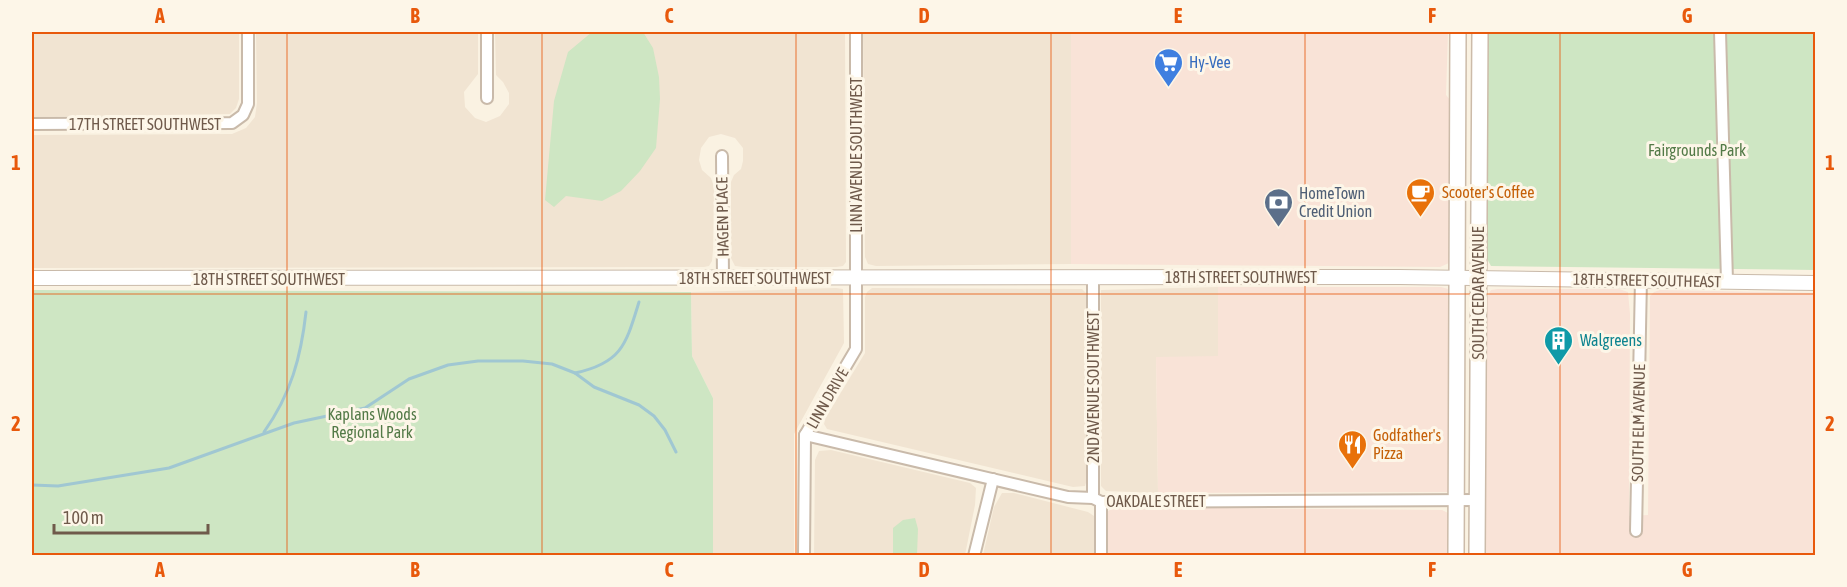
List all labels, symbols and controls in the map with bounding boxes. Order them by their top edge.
text: A [154,4,165,27]
text: B [410,4,420,27]
text: C [665,4,674,27]
text: D [918,4,930,27]
text: E [1174,4,1183,27]
text: F [1428,4,1436,27]
text: G [1682,4,1693,27]
supermarket icon: Hy-Vee [1152,46,1184,88]
place label: Hy-Vee [1189,53,1231,72]
street label: LINN AVENUE SOUTHWEST [847,77,865,233]
street label: 17TH STREET SOUTHWEST [69,115,221,133]
park label: Fairgrounds Park [1648,141,1746,160]
text: 1 [11,151,21,174]
text: 1 [1825,151,1835,174]
cafe icon: Scooter's Coffee [1405,176,1437,218]
street label: HAGEN PLACE [712,177,732,257]
place label: Scooter's Coffee [1442,183,1534,201]
place label: HomeTown Credit Union [1299,184,1372,220]
bank icon: HomeTown Credit Union [1262,186,1294,228]
street label: SOUTH CEDAR AVENUE [1469,226,1487,359]
street label: 18TH STREET SOUTHWEST [1165,268,1317,286]
street label: 18TH STREET SOUTHWEST [679,269,831,287]
street label: 18TH STREET SOUTHWEST [193,270,345,288]
street label: 18TH STREET SOUTHEAST [1573,270,1721,290]
street label: 2ND AVENUE SOUTHWEST [1084,311,1102,463]
building icon: Walgreens [1543,324,1575,366]
place label: Walgreens [1580,331,1642,350]
street label: LINN DRIVE [802,364,852,432]
street label: SOUTH ELM AVENUE [1628,364,1648,482]
park label: Kaplans Woods Regional Park [327,405,417,442]
text: 2 [11,412,21,435]
text: 2 [1825,412,1835,435]
place label: Godfather's Pizza [1373,426,1441,462]
restaurant icon: Godfather's Pizza [1336,428,1368,470]
street label: OAKDALE STREET [1106,492,1206,510]
scale bar [54,497,208,535]
text: 100 m [63,507,104,528]
text: A [154,558,165,581]
text: B [410,558,420,581]
text: C [665,558,674,581]
text: D [918,558,930,581]
text: E [1174,558,1183,581]
text: F [1428,558,1436,581]
text: G [1682,558,1693,581]

